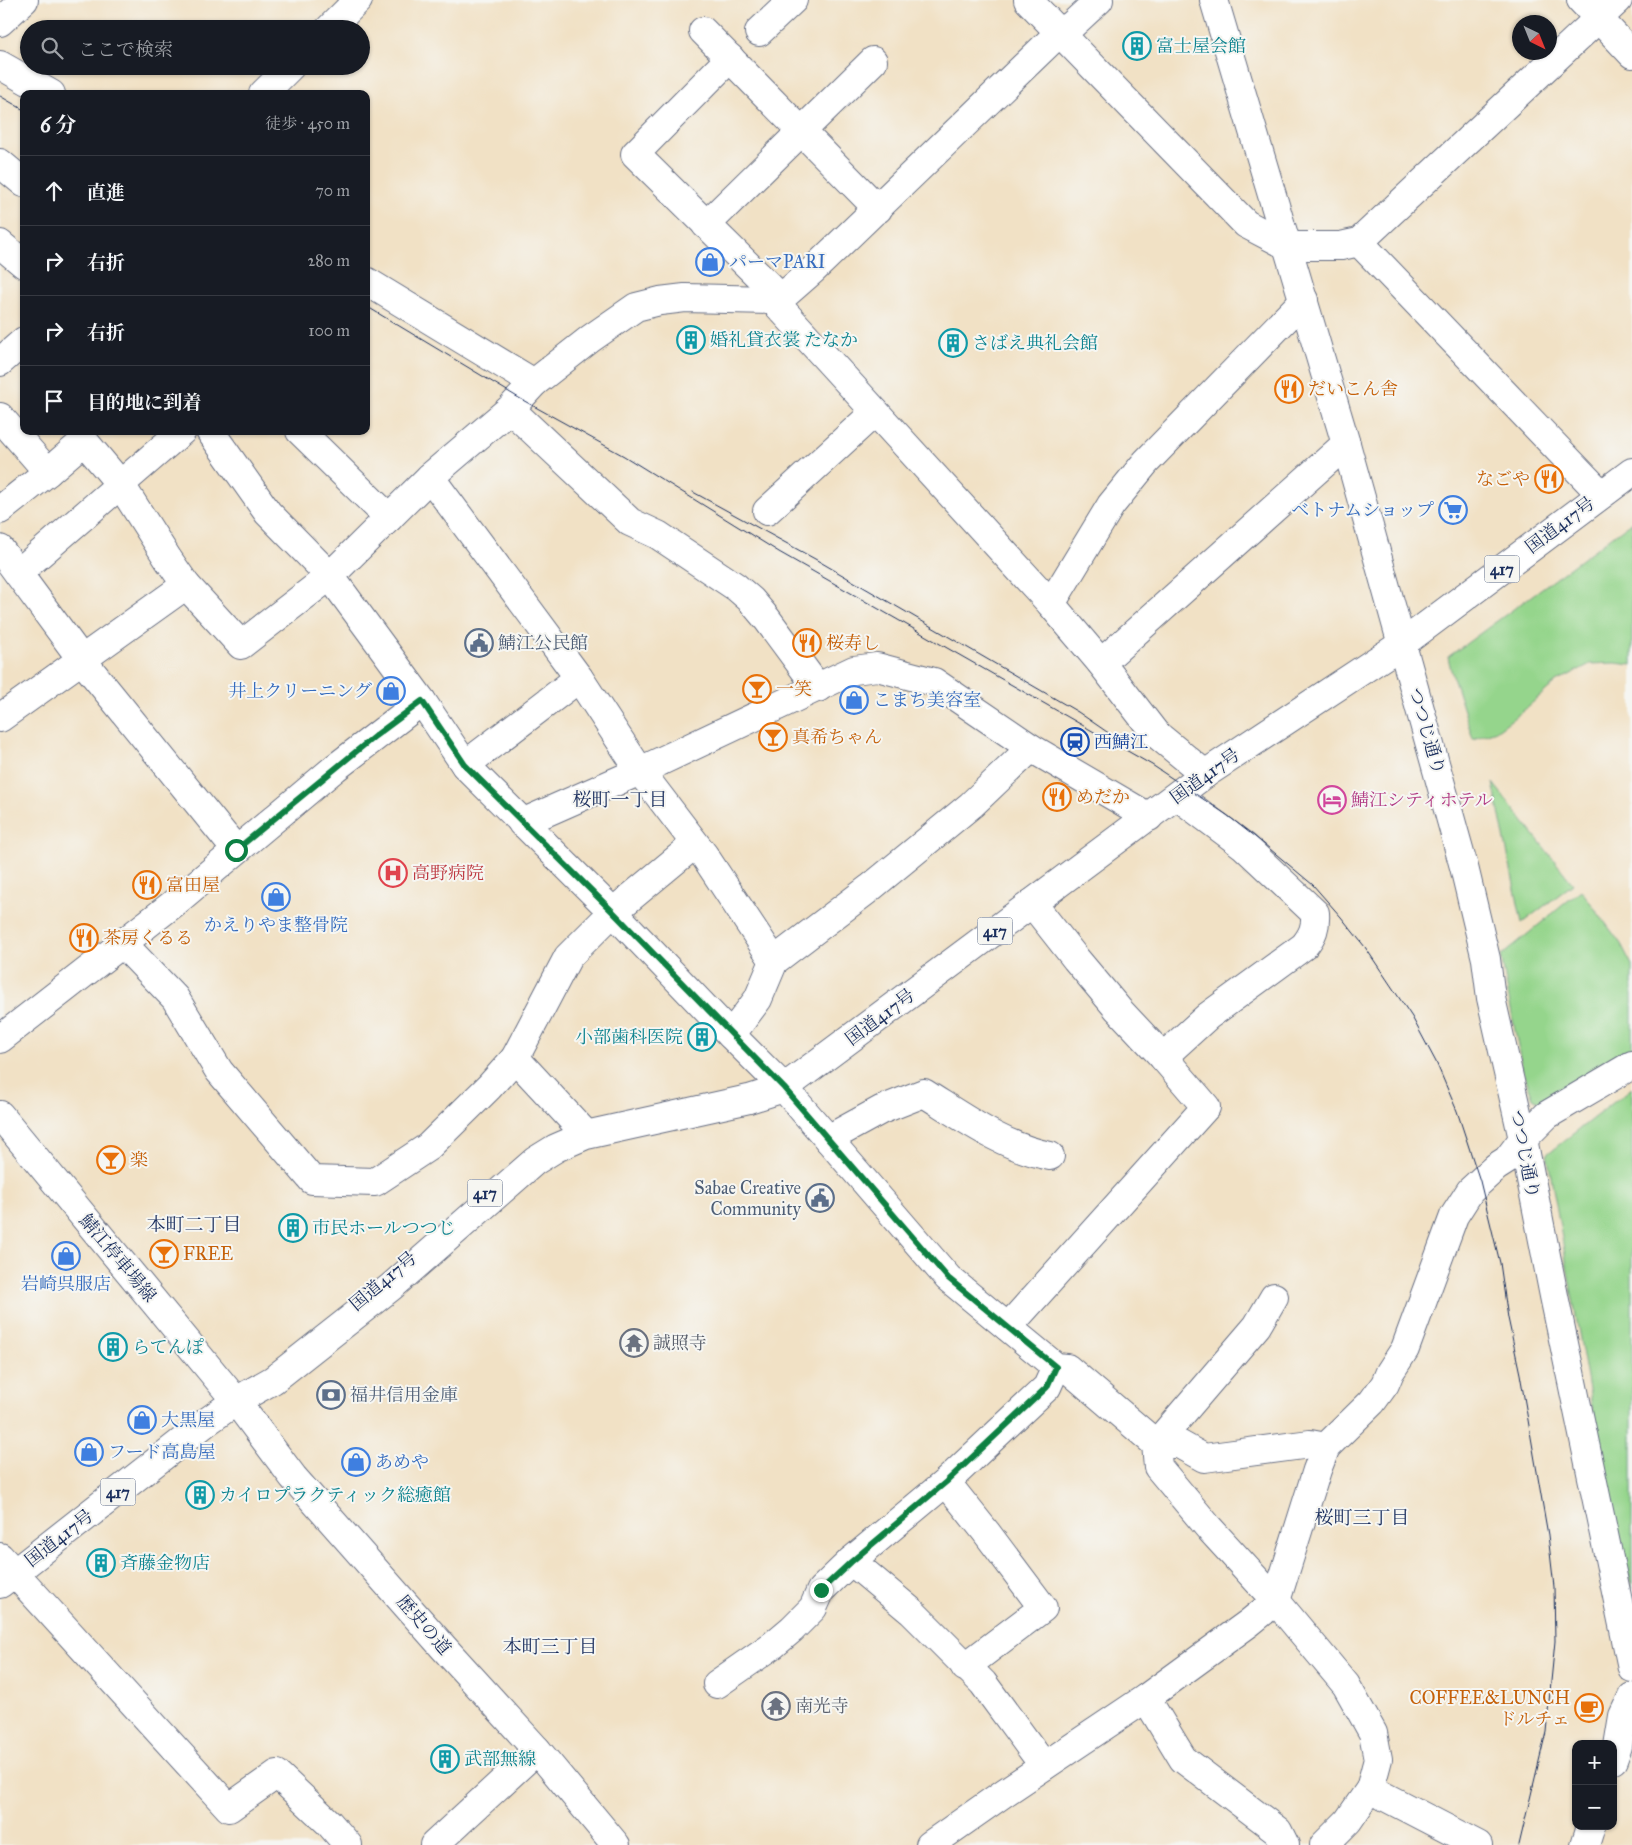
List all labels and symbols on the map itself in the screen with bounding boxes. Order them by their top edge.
north arrow [1512,15,1557,60]
building icon: 富士屋会館 [1122,31,1152,61]
place label: 富士屋会館 [1156,35,1246,57]
shop icon: パーマPARI [695,247,725,277]
place label: パーマPARI [729,251,826,273]
building icon: 婚礼貸衣裳 たなか [676,325,706,355]
building icon: さばえ典礼会館 [938,328,968,358]
place label: 婚礼貸衣裳 たなか [710,329,858,351]
place label: さばえ典礼会館 [972,332,1098,354]
restaurant icon: だいこん舎 [1274,374,1304,404]
place label: だいこん舎 [1308,378,1398,400]
restaurant icon: なごや [1534,464,1564,494]
place label: なごや [1476,468,1530,490]
street label: 国道417号 [1521,492,1599,558]
supermarket icon: ベトナムショップ [1438,495,1468,525]
place label: ベトナムショップ [1291,499,1434,521]
road number: 417 [1484,556,1520,582]
public building icon: 鯖江公民館 [464,628,494,658]
restaurant icon: 桜寿し [792,628,822,658]
place label: 鯖江公民館 [498,632,588,654]
place label: 桜寿し [826,632,880,654]
bar icon: 一笑 [742,674,772,704]
shop icon: 井上クリーニング [376,676,406,706]
place label: 一笑 [776,678,812,700]
place label: 井上クリーニング [228,680,372,702]
shop icon: こまち美容室 [839,685,869,715]
street label: つつじ通り [1404,685,1450,777]
place label: こまち美容室 [873,689,981,711]
bar icon: 真希ちゃん [758,722,788,752]
place label: 真希ちゃん [792,726,882,748]
station icon: 西鯖江 [1060,727,1090,757]
place label: 西鯖江 [1094,731,1148,753]
street label: 国道417号 [1166,743,1244,809]
restaurant icon: めだか [1042,782,1072,812]
hotel icon: 鯖江シティホテル [1317,785,1347,815]
place label: めだか [1076,786,1130,808]
district label: 桜町一丁目 [572,788,668,811]
place label: 鯖江シティホテル [1351,789,1493,811]
route start [225,839,248,862]
hospital icon: 高野病院 [378,858,408,888]
place label: 高野病院 [412,862,484,884]
restaurant icon: 富田屋 [132,870,162,900]
place label: 富田屋 [166,874,220,896]
shop icon: かえりやま整骨院 [261,882,291,912]
place label: かえりやま整骨院 [204,914,348,936]
road number: 417 [978,918,1012,944]
restaurant icon: 茶房くるる [69,923,99,953]
place label: 茶房くるる [103,927,193,949]
street label: 国道417号 [841,984,919,1050]
building icon: 小部歯科医院 [687,1022,717,1052]
place label: 小部歯科医院 [575,1026,683,1048]
street label: つつじ通り [1506,1108,1544,1200]
bar icon: 楽 [96,1145,126,1175]
place label: 楽 [130,1149,148,1171]
place label: Sabae Creative Community [694,1177,802,1220]
road number: 417 [468,1180,502,1206]
public building icon: Sabae Creative Community [805,1183,835,1213]
street label: 鯖江停車場線 [75,1210,161,1306]
district label: 本町二丁目 [146,1213,242,1236]
building icon: 市民ホールつつじ [278,1213,308,1243]
place label: 市民ホールつつじ [312,1217,456,1239]
bar icon: FREE [149,1239,179,1269]
shop icon: 岩崎呉服店 [51,1241,81,1271]
place label: FREE [183,1243,233,1265]
street label: 国道417号 [345,1247,421,1315]
place label: 岩崎呉服店 [21,1273,111,1295]
temple icon: 誠照寺 [619,1328,649,1358]
building icon: らてんぽ [98,1332,128,1362]
place label: 誠照寺 [653,1332,707,1354]
place label: らてんぽ [132,1336,204,1358]
bank icon: 福井信用金庫 [316,1380,346,1410]
place label: 福井信用金庫 [350,1384,458,1406]
shop icon: 大黒屋 [127,1405,157,1435]
place label: 大黒屋 [161,1409,215,1431]
shop icon: フード高島屋 [74,1437,104,1467]
place label: フード高島屋 [108,1441,215,1463]
shop icon: あめや [341,1447,371,1477]
place label: あめや [375,1451,429,1473]
road number: 417 [100,1478,136,1505]
building icon: カイロプラクティック総癒館 [185,1480,215,1510]
place label: カイロプラクティック総癒館 [219,1484,451,1506]
street label: 国道417号 [20,1504,98,1572]
district label: 桜町三丁目 [1314,1506,1410,1529]
building icon: 斉藤金物店 [86,1548,116,1578]
place label: 斉藤金物店 [120,1552,210,1574]
route end [810,1579,833,1602]
street label: 歴史の道 [392,1591,456,1659]
district label: 本町三丁目 [502,1635,598,1658]
place label: COFFEE&LUNCH ドルチェ [1410,1687,1570,1730]
temple icon: 南光寺 [761,1691,791,1721]
cafe icon: COFFEE&LUNCH ドルチェ [1574,1693,1604,1723]
place label: 南光寺 [795,1695,849,1717]
building icon: 武部無線 [430,1744,460,1774]
place label: 武部無線 [464,1748,536,1770]

